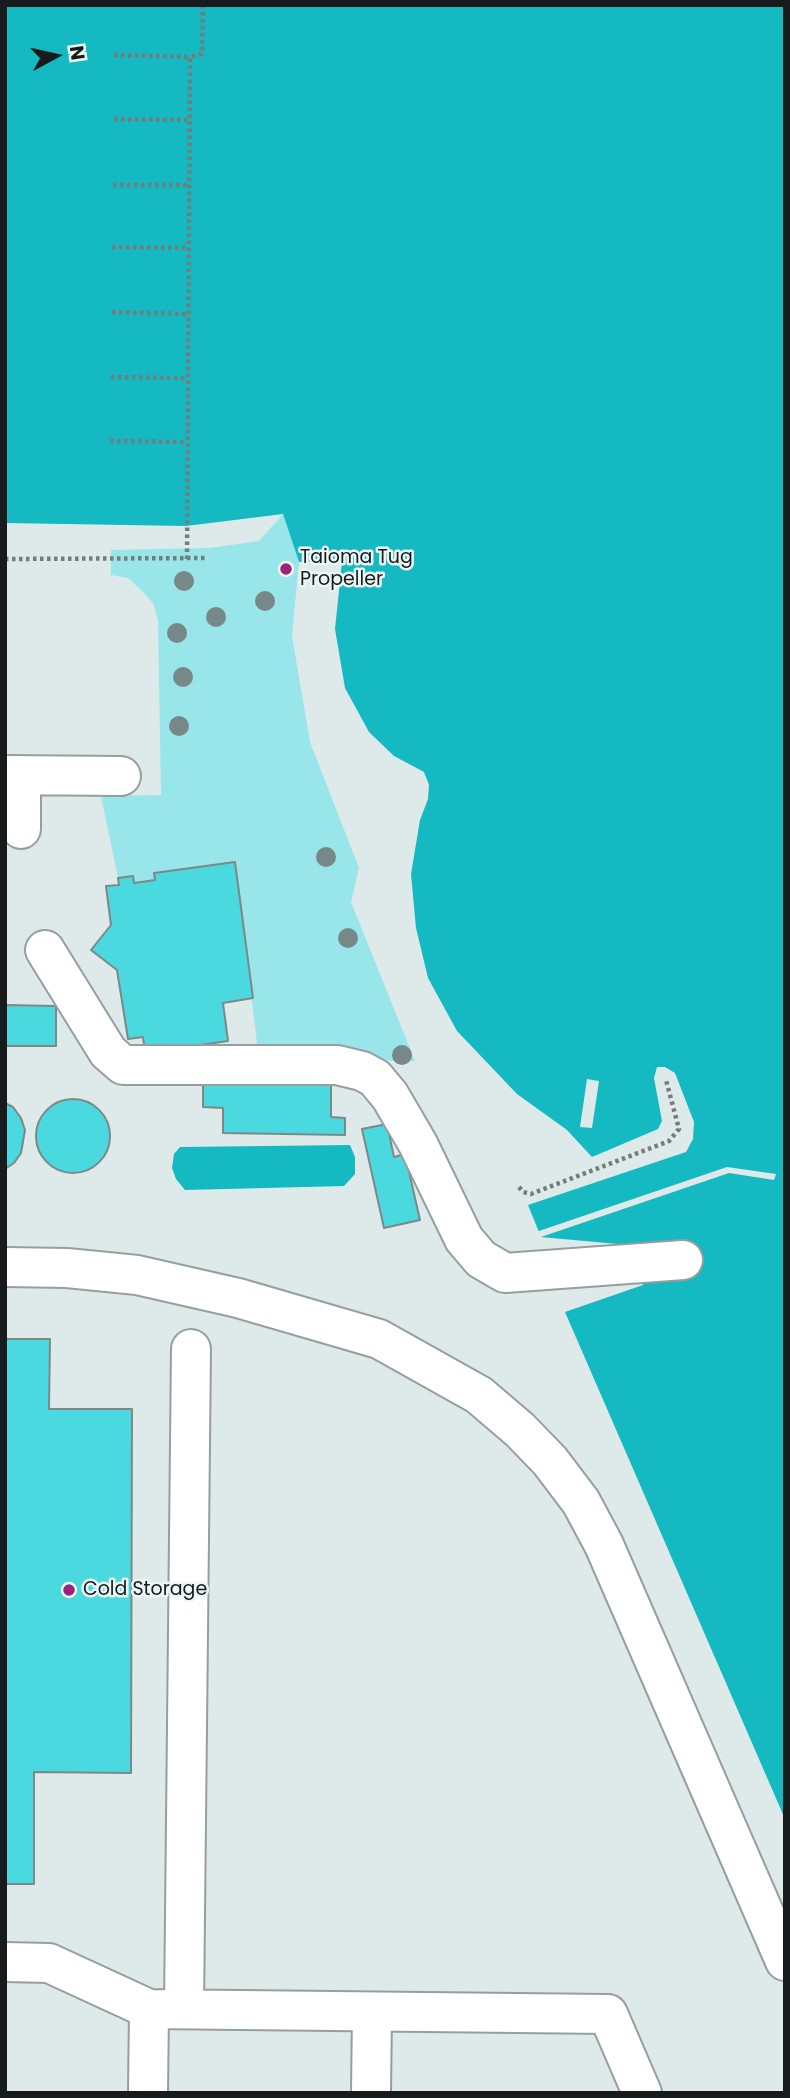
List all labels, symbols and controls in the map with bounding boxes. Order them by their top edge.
north arrow [21,21,91,91]
text: N [63,44,92,62]
place label: Taioma Tug Propeller [300,547,413,591]
marker: Taioma Tug Propeller [278,561,294,577]
place label: Cold Storage [83,1579,207,1601]
marker: Cold Storage [61,1582,77,1598]

